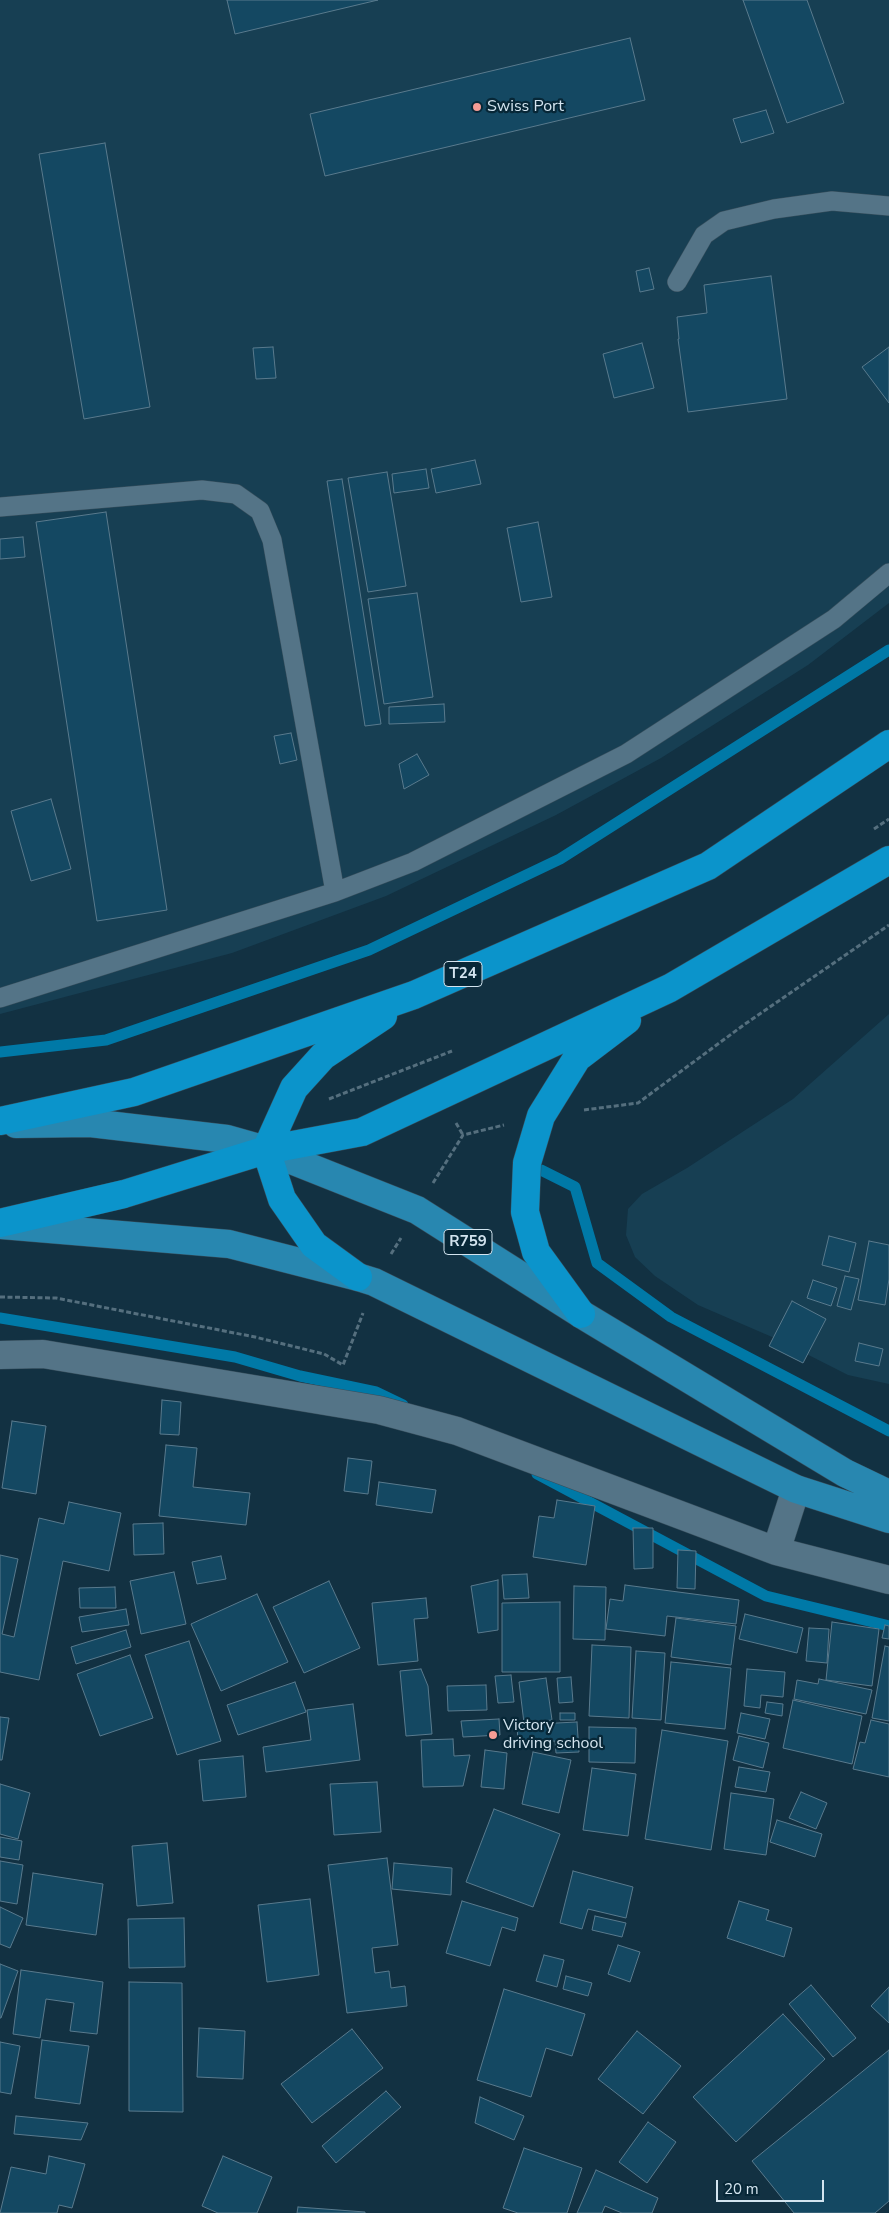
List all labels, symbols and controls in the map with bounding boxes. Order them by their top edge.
place label: Swiss Port [487,97,564,117]
marker: Swiss Port [471,101,483,113]
road number: T24 [444,962,482,986]
road number: R759 [444,1230,492,1254]
place label: Victory driving school [503,1716,603,1754]
marker: Victory driving school [487,1729,499,1741]
scale bar [719,2170,826,2202]
text: 20 m [724,2179,759,2199]

